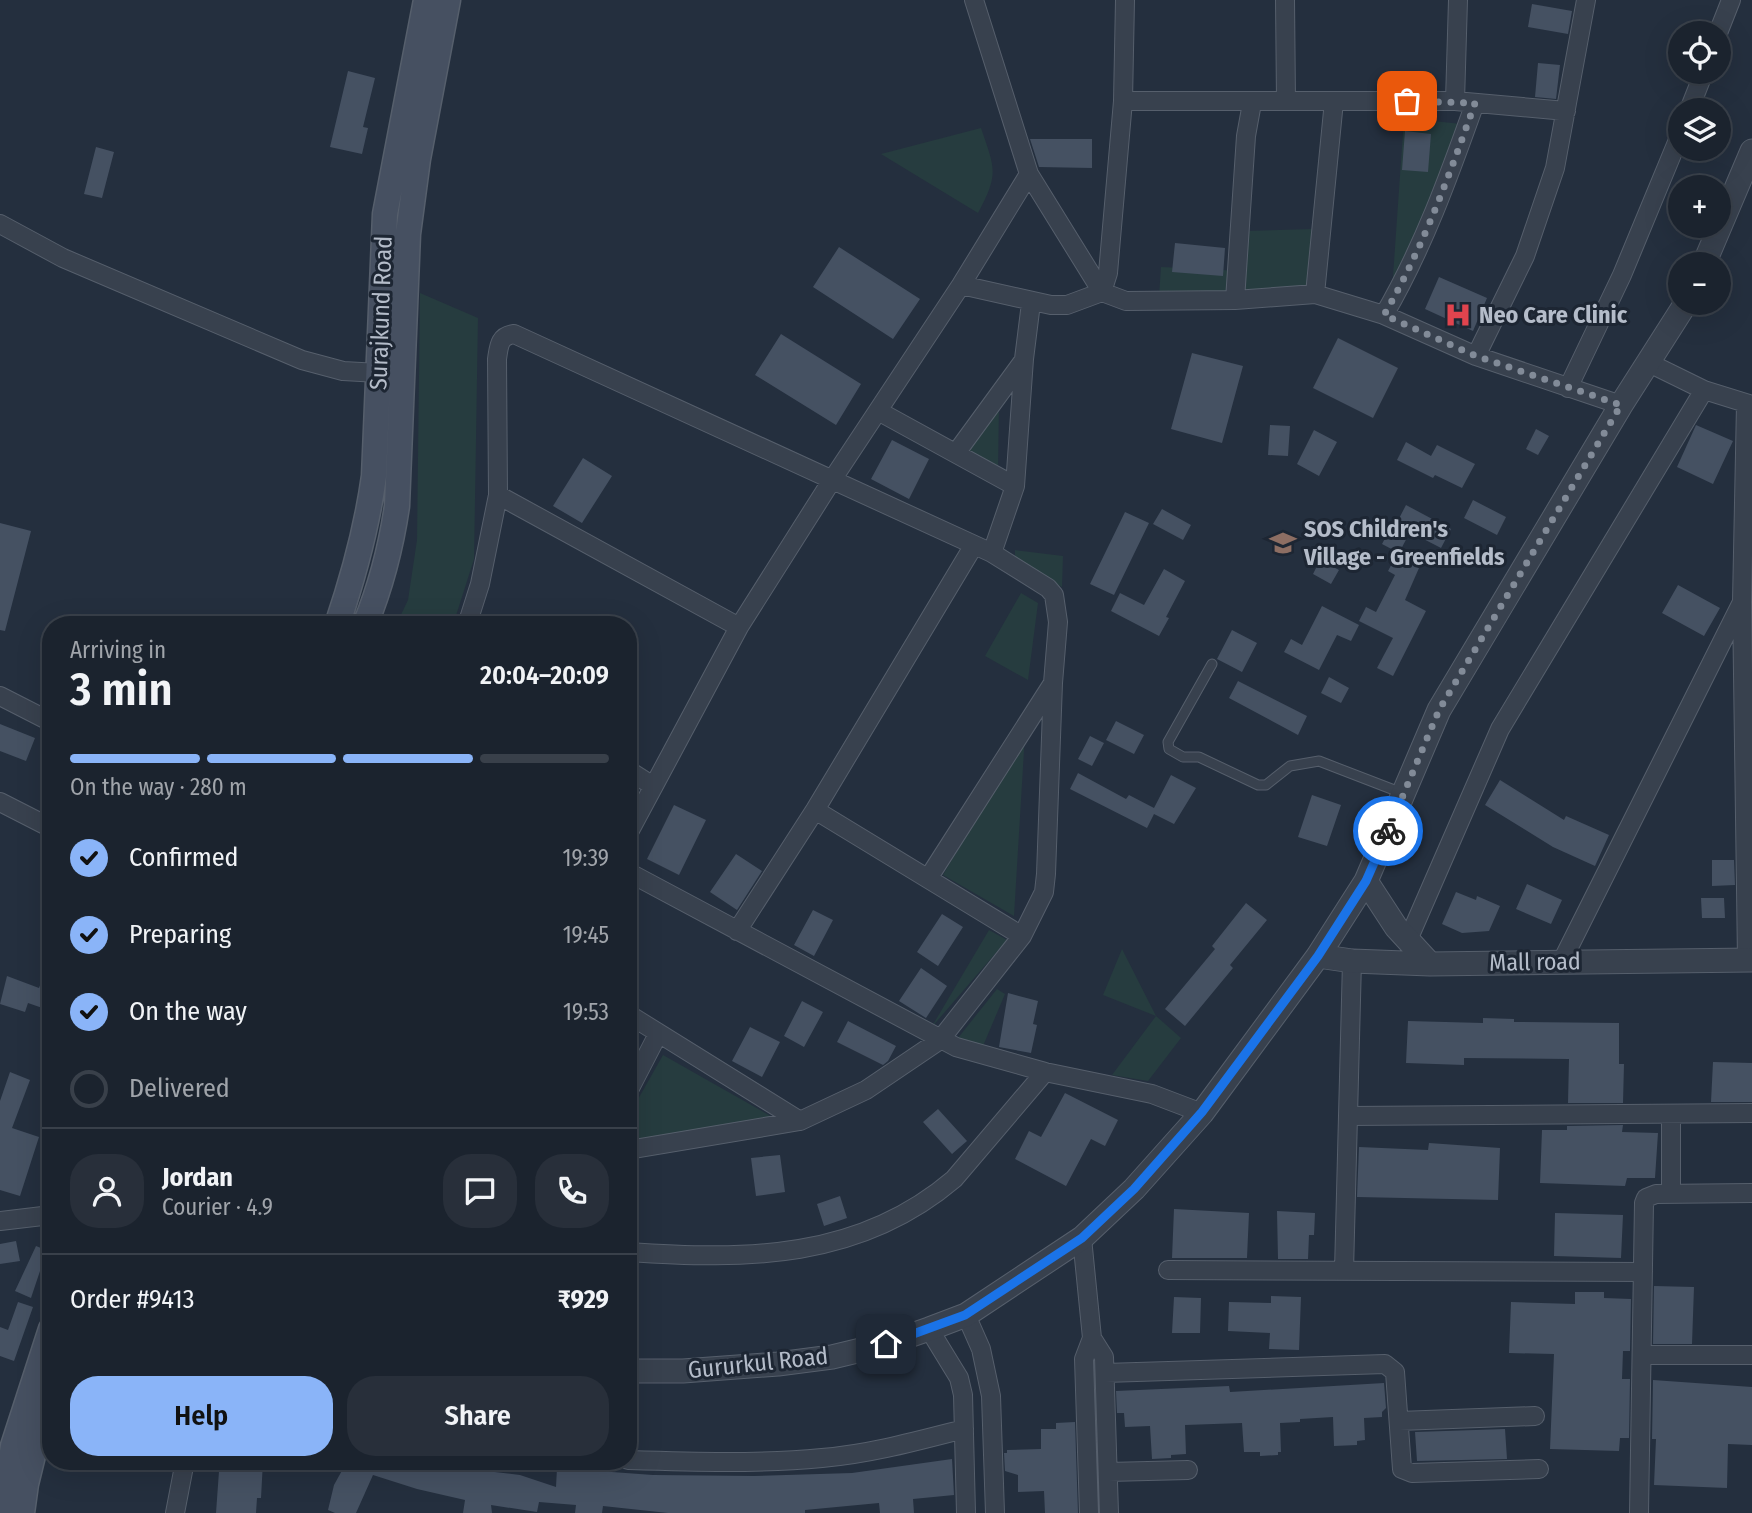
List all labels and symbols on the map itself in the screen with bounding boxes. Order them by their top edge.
pin [1377,71,1437,131]
street label: Surajkund Road [364,235,398,391]
hospital icon: Neo Care Clinic [1443,300,1473,330]
place label: Neo Care Clinic [1479,301,1628,329]
place label: SOS Children's Village - Greenfields [1303,515,1505,571]
school or university icon: SOS Children's Village - Greenfields [1268,528,1298,558]
courier [1353,796,1423,866]
street label: Mall road [1489,947,1581,977]
pin [856,1314,916,1374]
street label: Gururkul Road [686,1342,830,1384]

